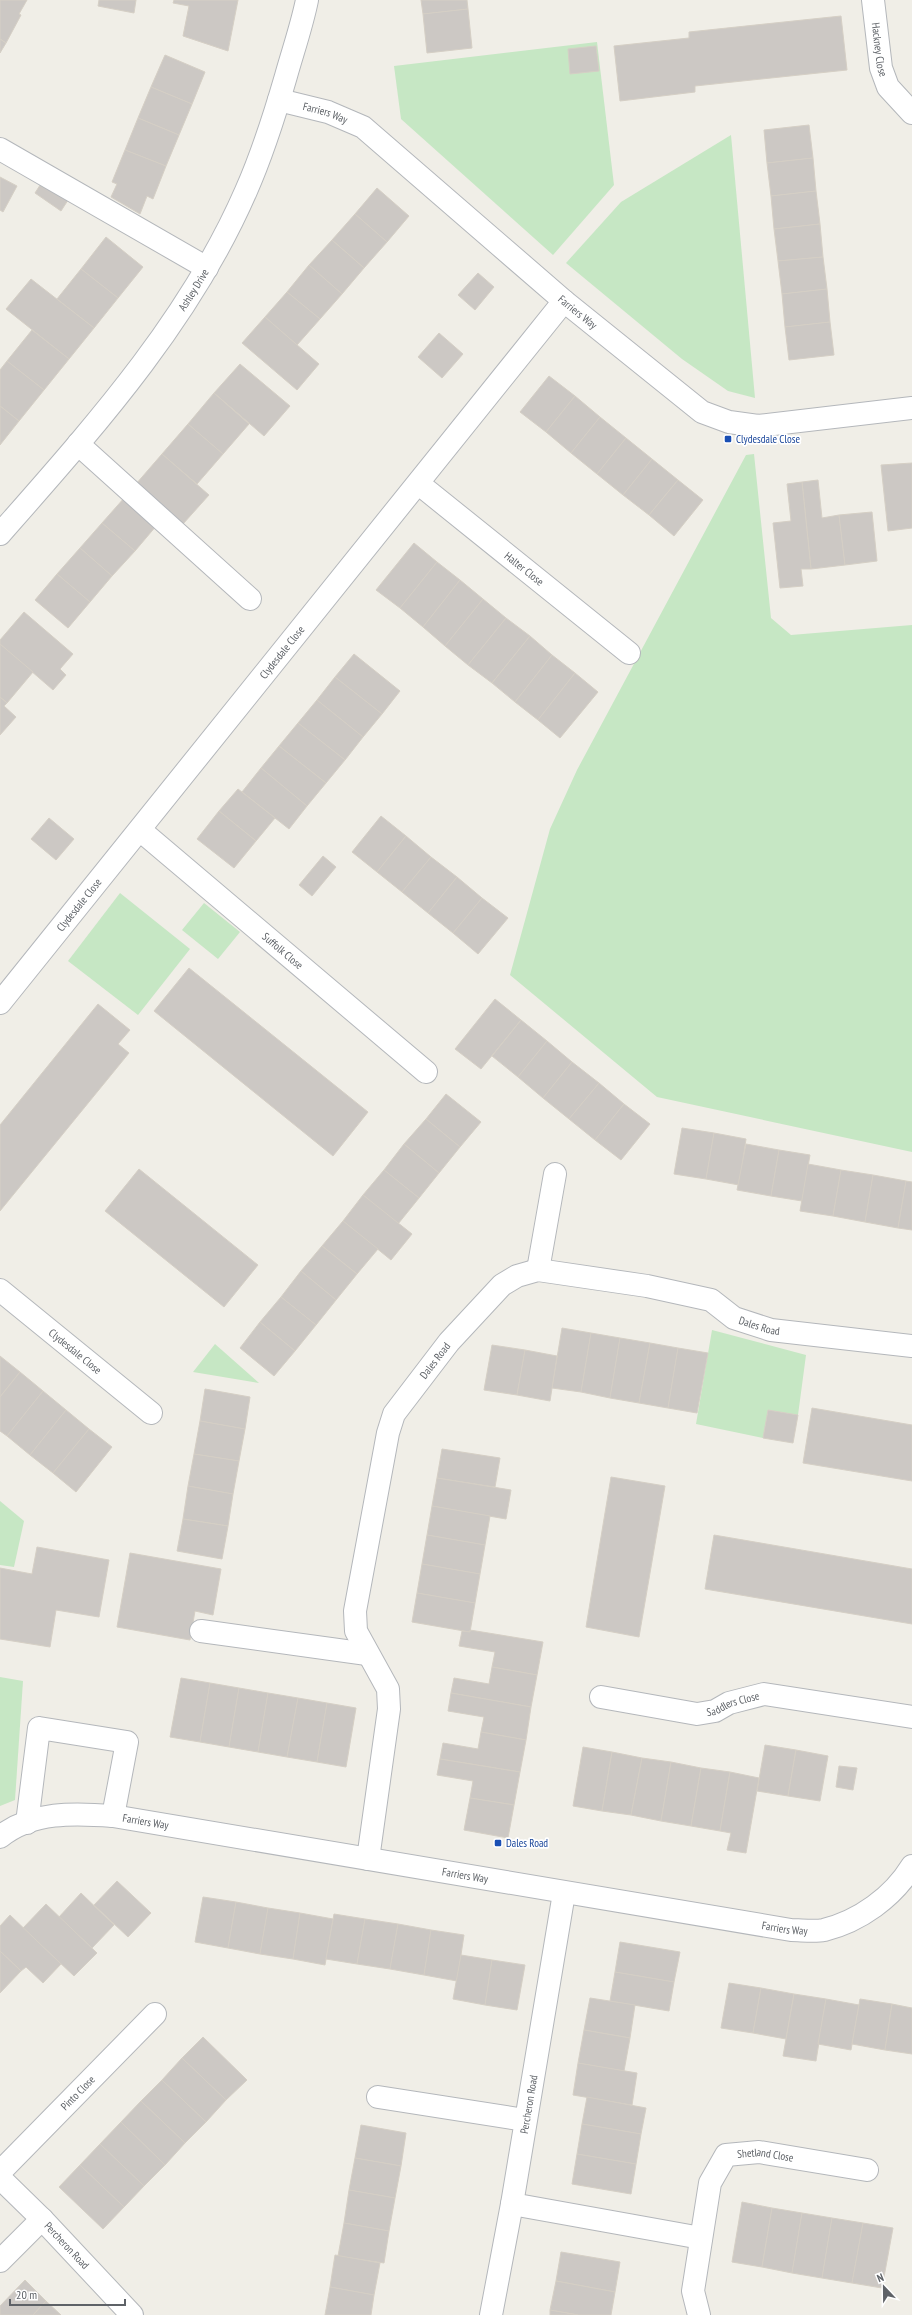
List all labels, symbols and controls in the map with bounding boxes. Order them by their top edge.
street label: Hackney Close [869,22,891,79]
street label: Farriers Way [301,99,351,127]
street label: Ashley Drive [175,266,212,313]
street label: Farriers Way [555,292,601,333]
place label: Clydesdale Close [736,432,800,446]
marker: Clydesdale Close [723,434,733,444]
street label: Halter Close [502,549,547,589]
street label: Clydesdale Close [256,622,308,682]
street label: Clydesdale Close [53,875,105,934]
street label: Suffolk Close [259,929,306,972]
street label: Dales Road [737,1313,781,1338]
street label: Clydesdale Close [46,1326,105,1377]
street label: Dales Road [416,1339,453,1382]
street label: Saddlers Close [705,1688,761,1719]
street label: Farriers Way [122,1811,171,1832]
place label: Dales Road [506,1836,548,1850]
marker: Dales Road [493,1838,503,1848]
street label: Farriers Way [441,1864,490,1886]
street label: Farriers Way [761,1918,809,1938]
street label: Pinto Close [58,2072,98,2113]
street label: Percheron Road [517,2074,540,2135]
street label: Shetland Close [737,2145,795,2165]
street label: Percheron Road [41,2219,92,2272]
north arrow [864,2267,904,2307]
text: N [875,2270,886,2285]
scale bar [10,2281,125,2307]
text: 20 m [16,2287,37,2302]

